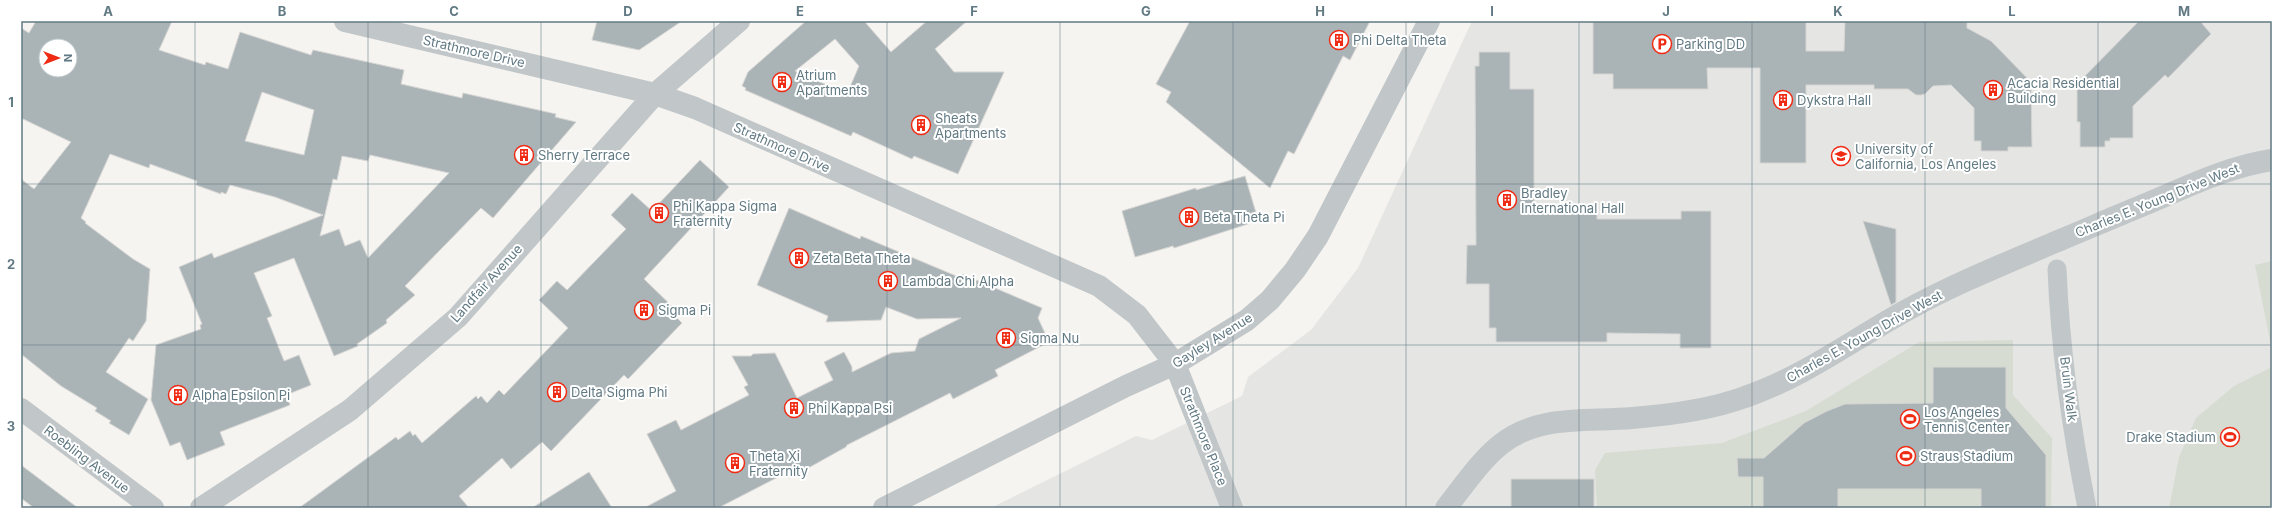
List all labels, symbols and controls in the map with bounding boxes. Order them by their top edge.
text: A [103,3,113,19]
text: B [278,3,287,19]
text: C [449,3,459,19]
text: D [623,3,633,19]
text: E [796,3,804,19]
text: F [970,3,978,19]
text: G [1141,3,1151,19]
text: H [1315,3,1325,19]
text: I [1490,3,1494,19]
text: J [1662,3,1670,19]
text: K [1833,3,1843,19]
text: L [2008,3,2016,19]
text: M [2178,3,2190,19]
building icon: Phi Delta Theta [1328,29,1350,51]
street label: Strathmore Drive [421,31,527,71]
place label: Phi Delta Theta [1353,32,1447,48]
parking icon: Parking DD [1651,33,1673,55]
place label: Parking DD [1676,36,1745,52]
north arrow [38,38,78,78]
text: N [61,54,75,62]
place label: Atrium Apartments [796,67,867,98]
building icon: Atrium Apartments [771,71,793,93]
place label: Acacia Residential Building [2007,75,2119,106]
building icon: Acacia Residential Building [1982,79,2004,101]
building icon: Dykstra Hall [1772,89,1794,111]
place label: Dykstra Hall [1797,92,1871,108]
text: 1 [8,94,14,110]
place label: Sheats Apartments [935,110,1006,141]
building icon: Sheats Apartments [910,114,932,136]
street label: Strathmore Drive [731,119,833,175]
place label: University of California, Los Angeles [1855,141,1997,172]
building icon: Sherry Terrace [513,144,535,166]
school or university icon: University of California, Los Angeles [1830,145,1852,167]
place label: Sherry Terrace [538,147,630,163]
street label: Charles E. Young Drive West [2073,160,2241,240]
place label: Bradley International Hall [1521,185,1624,216]
building icon: Bradley International Hall [1496,189,1518,211]
place label: Phi Kappa Sigma Fraternity [673,198,777,229]
building icon: Phi Kappa Sigma Fraternity [648,202,670,224]
building icon: Beta Theta Pi [1178,206,1200,228]
place label: Beta Theta Pi [1203,209,1285,225]
street label: Landfair Avenue [447,241,525,325]
building icon: Zeta Beta Theta [788,247,810,269]
place label: Zeta Beta Theta [813,250,911,266]
text: 2 [7,256,15,272]
building icon: Lambda Chi Alpha [877,270,899,292]
place label: Lambda Chi Alpha [902,273,1014,289]
street label: Charles E. Young Drive West [1783,286,1945,386]
building icon: Sigma Pi [633,299,655,321]
place label: Sigma Pi [658,302,711,318]
street label: Gayley Avenue [1169,309,1255,371]
building icon: Sigma Nu [995,327,1017,349]
place label: Sigma Nu [1020,330,1079,346]
street label: Bruin Walk [2057,356,2081,422]
building icon: Delta Sigma Phi [546,381,568,403]
building icon: Alpha Epsilon Pi [167,384,189,406]
place label: Delta Sigma Phi [571,384,668,400]
street label: Strathmore Place [1177,384,1231,488]
place label: Alpha Epsilon Pi [192,387,290,403]
building icon: Phi Kappa Psi [783,397,805,419]
place label: Phi Kappa Psi [808,400,892,416]
place label: Los Angeles Tennis Center [1924,404,2009,435]
sports icon: Los Angeles Tennis Center [1899,408,1921,430]
text: 3 [7,418,15,434]
street label: Roebling Avenue [41,422,133,496]
sports icon: Drake Stadium [2219,426,2241,448]
place label: Drake Stadium [2126,429,2216,445]
sports icon: Straus Stadium [1895,445,1917,467]
place label: Theta Xi Fraternity [749,448,808,479]
place label: Straus Stadium [1920,448,2013,464]
building icon: Theta Xi Fraternity [724,452,746,474]

